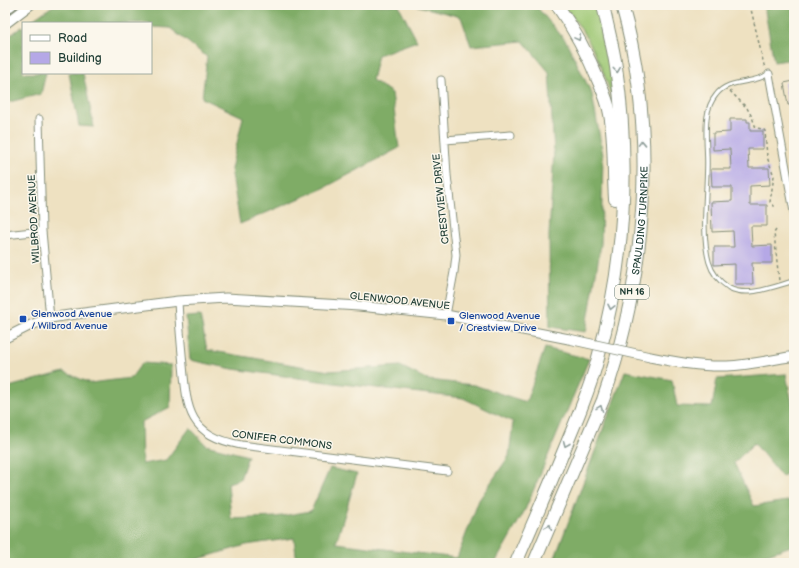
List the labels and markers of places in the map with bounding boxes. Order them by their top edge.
place label: Glenwood Avenue / Wilbrod Avenue [31,308,112,332]
place label: Glenwood Avenue / Crestview Drive [459,310,540,334]
marker: Glenwood Avenue / Wilbrod Avenue [18,314,28,324]
marker: Glenwood Avenue / Crestview Drive [446,316,456,326]

